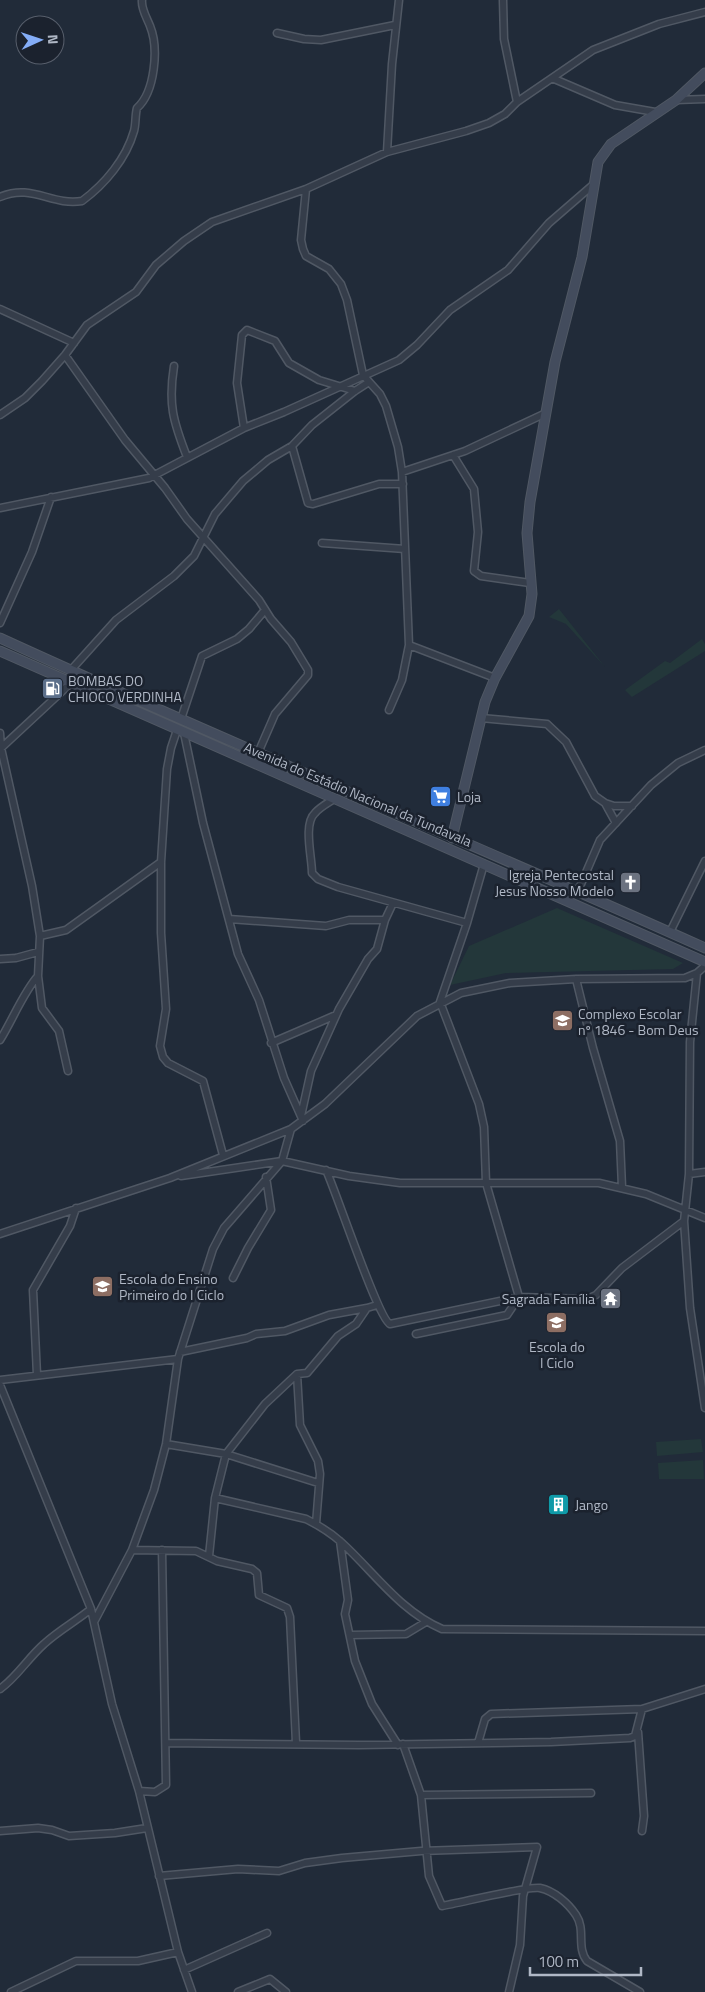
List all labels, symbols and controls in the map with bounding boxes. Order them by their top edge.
north arrow [15,15,65,65]
text: N [43,34,64,45]
place label: BOMBAS DO CHIOCO VERDINHA [68,670,182,707]
fuel station icon: BOMBAS DO CHIOCO VERDINHA [40,676,64,700]
street label: Avenida do Estádio Nacional da Tundavala [241,736,475,852]
supermarket icon: Loja [429,784,453,808]
place label: Loja [457,786,481,807]
place label: Igreja Pentecostal Jesus Nosso Modelo [495,864,614,901]
church icon: Igreja Pentecostal Jesus Nosso Modelo [618,870,642,894]
place label: Complexo Escolar nº 1846 - Bom Deus [578,1003,698,1040]
school or university icon: Complexo Escolar nº 1846 - Bom Deus [550,1009,574,1033]
place label: Escola do Ensino Primeiro do I Ciclo [119,1268,224,1305]
school or university icon: Escola do Ensino Primeiro do I Ciclo [91,1274,115,1298]
temple icon: Sagrada Família [599,1286,623,1310]
place label: Sagrada Família [502,1288,595,1309]
school or university icon: Escola do I Ciclo [545,1311,569,1335]
place label: Escola do I Ciclo [529,1336,585,1373]
building icon: Jango [547,1492,571,1516]
place label: Jango [575,1494,608,1515]
scale bar [530,1944,641,1976]
text: 100 m [538,1950,579,1973]

